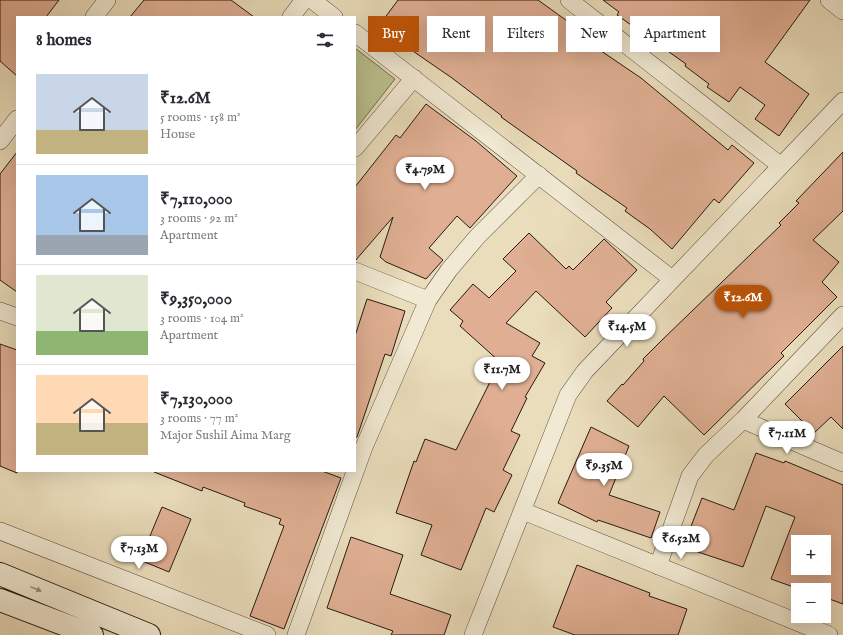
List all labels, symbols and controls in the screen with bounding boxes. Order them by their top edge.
chip: Buy [368,16,419,52]
chip: Rent [427,16,485,52]
chip: Filters [493,16,558,52]
chip: New [566,16,622,52]
chip: Apartment [630,16,720,52]
icon: filters [314,29,336,51]
text: 8 homes [36,30,91,51]
text: ₹12.6M [160,88,211,109]
icon: home [68,90,116,138]
text: 5 rooms · 158 m² [160,109,241,126]
text: House [160,126,195,143]
pin: ₹4.79M [392,157,458,191]
text: ₹4.79M [405,161,445,178]
text: ₹7,110,000 [160,189,233,210]
icon: home [68,191,116,239]
text: 3 rooms · 92 m² [160,210,238,227]
text: Apartment [160,227,218,244]
pin: ₹12.6M [710,285,776,319]
text: ₹9,350,000 [160,289,232,310]
text: ₹12.6M [724,289,762,306]
icon: home [68,291,116,339]
text: 3 rooms · 104 m² [160,310,244,327]
pin: ₹14.5M [594,314,660,348]
text: ₹14.5M [608,318,646,335]
text: Apartment [160,327,218,344]
pin: ₹11.7M [469,357,535,391]
text: ₹11.7M [483,361,521,378]
text: ₹7,130,000 [160,389,233,410]
icon: home [68,391,116,439]
text: 3 rooms · 77 m² [160,410,238,427]
pin: ₹7.11M [754,421,820,455]
text: ₹7.11M [768,425,806,442]
text: Major Sushil Aima Marg [160,427,291,444]
pin: ₹9.35M [571,453,637,487]
text: ₹9.35M [585,457,623,474]
pin: ₹6.52M [648,526,714,560]
text: ₹6.52M [662,530,700,547]
map controls [791,535,831,623]
button: + [791,535,831,575]
pin: ₹7.13M [106,536,172,570]
text: ₹7.13M [120,540,158,557]
button: − [791,583,831,623]
one-way arrow [31,586,43,592]

